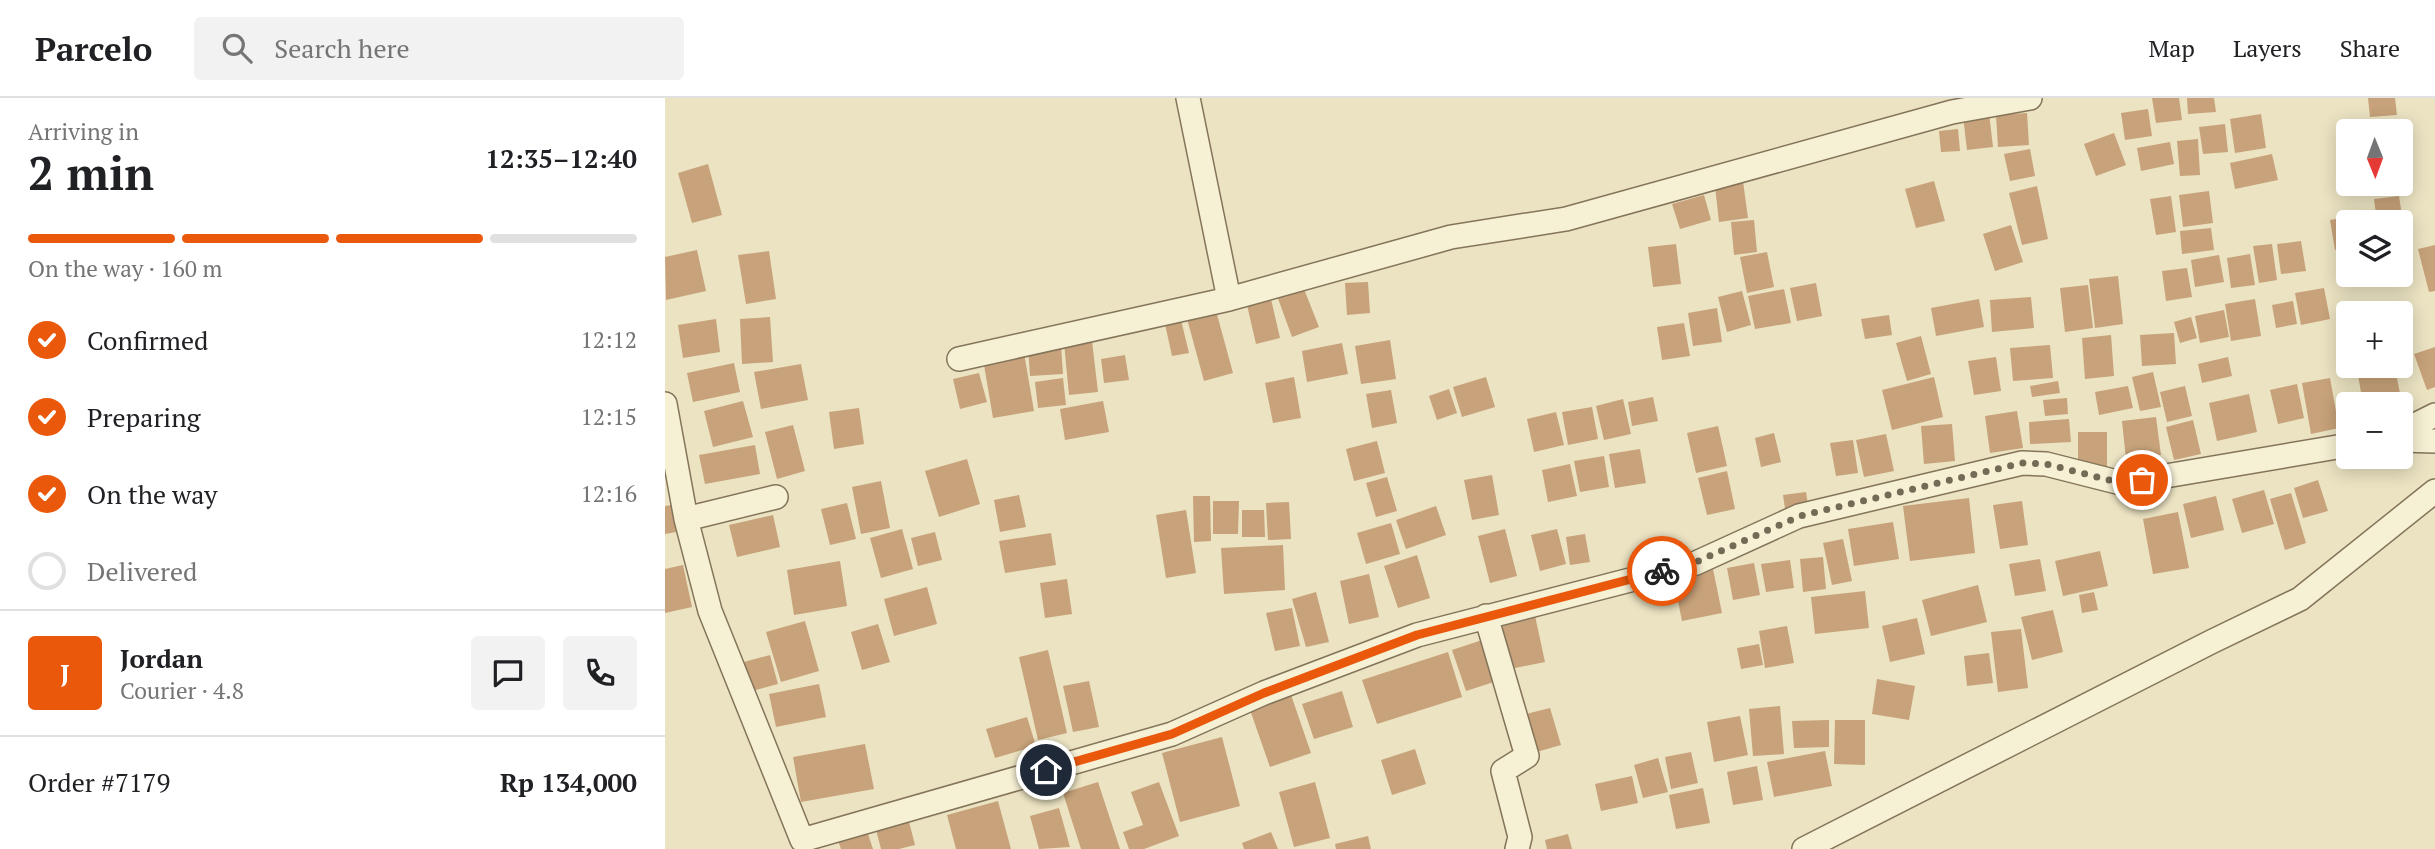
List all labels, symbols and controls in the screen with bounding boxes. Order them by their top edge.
search box [194,17,684,80]
text: Parcelo [35,27,152,70]
icon: search [218,29,256,67]
text: Search here [274,31,410,65]
text: Map [2148,32,2195,64]
text: Layers [2233,32,2302,64]
text: Share [2340,32,2400,64]
text: Arriving in [28,116,139,147]
north arrow [2336,119,2413,196]
map controls [2336,119,2413,469]
text: 12:35–12:40 [485,141,637,175]
text: 2 min [28,142,154,203]
button: layers [2336,210,2413,287]
text: On the way · 160 m [28,253,222,284]
button: + [2336,301,2413,378]
icon: check [28,321,66,359]
text: Confirmed [87,323,208,357]
text: 12:12 [580,324,637,355]
button: − [2336,392,2413,469]
icon: check [28,398,66,436]
text: Preparing [87,400,200,434]
text: 12:15 [580,401,637,432]
pin [2112,450,2172,510]
icon: bag [2123,461,2161,499]
icon: check [28,475,66,513]
text: On the way [87,477,218,511]
text: 12:16 [580,478,637,509]
courier [1627,536,1697,606]
icon: bike [1643,552,1681,590]
text: Delivered [87,554,197,588]
button: chat [471,636,545,710]
button: phone [563,636,637,710]
text: Jordan [120,641,203,675]
text: J [60,656,70,690]
text: Courier · 4.8 [120,675,244,706]
pin [1016,740,1076,800]
icon: home [1027,751,1065,789]
text: Order #7179 [28,765,170,799]
text: Rp 134,000 [500,765,637,799]

